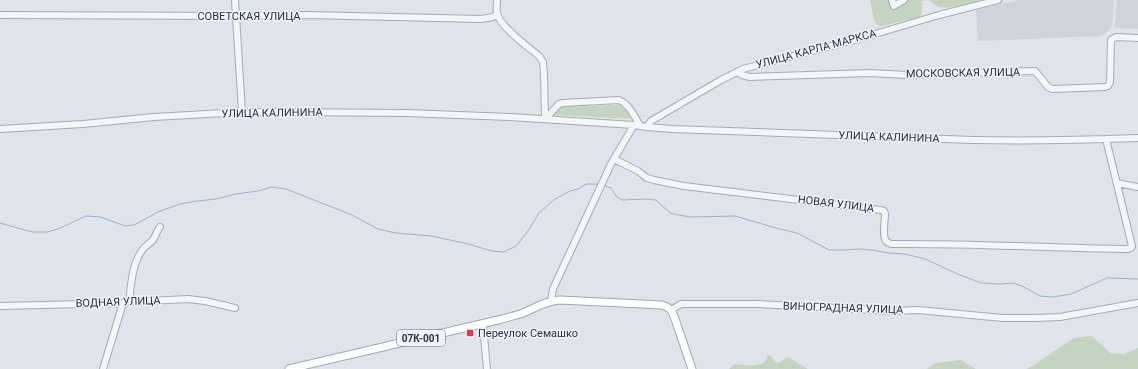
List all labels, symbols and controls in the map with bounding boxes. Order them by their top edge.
street label: СОВЕТСКАЯ УЛИЦА [197,10,301,23]
street label: УЛИЦА КАРЛА МАРКСА [754,26,878,71]
street label: МОСКОВСКАЯ УЛИЦА [906,65,1021,80]
street label: УЛИЦА КАЛИНИНА [221,106,323,120]
street label: УЛИЦА КАЛИНИНА [838,129,941,145]
street label: НОВАЯ УЛИЦА [797,193,876,215]
street label: ВОДНАЯ УЛИЦА [75,294,161,310]
street label: ВИНОГРАДНАЯ УЛИЦА [783,299,904,317]
place label: Переулок Семашко [478,327,578,340]
marker: Переулок Семашко [465,328,475,338]
road number: 07К-001 [397,330,445,346]

